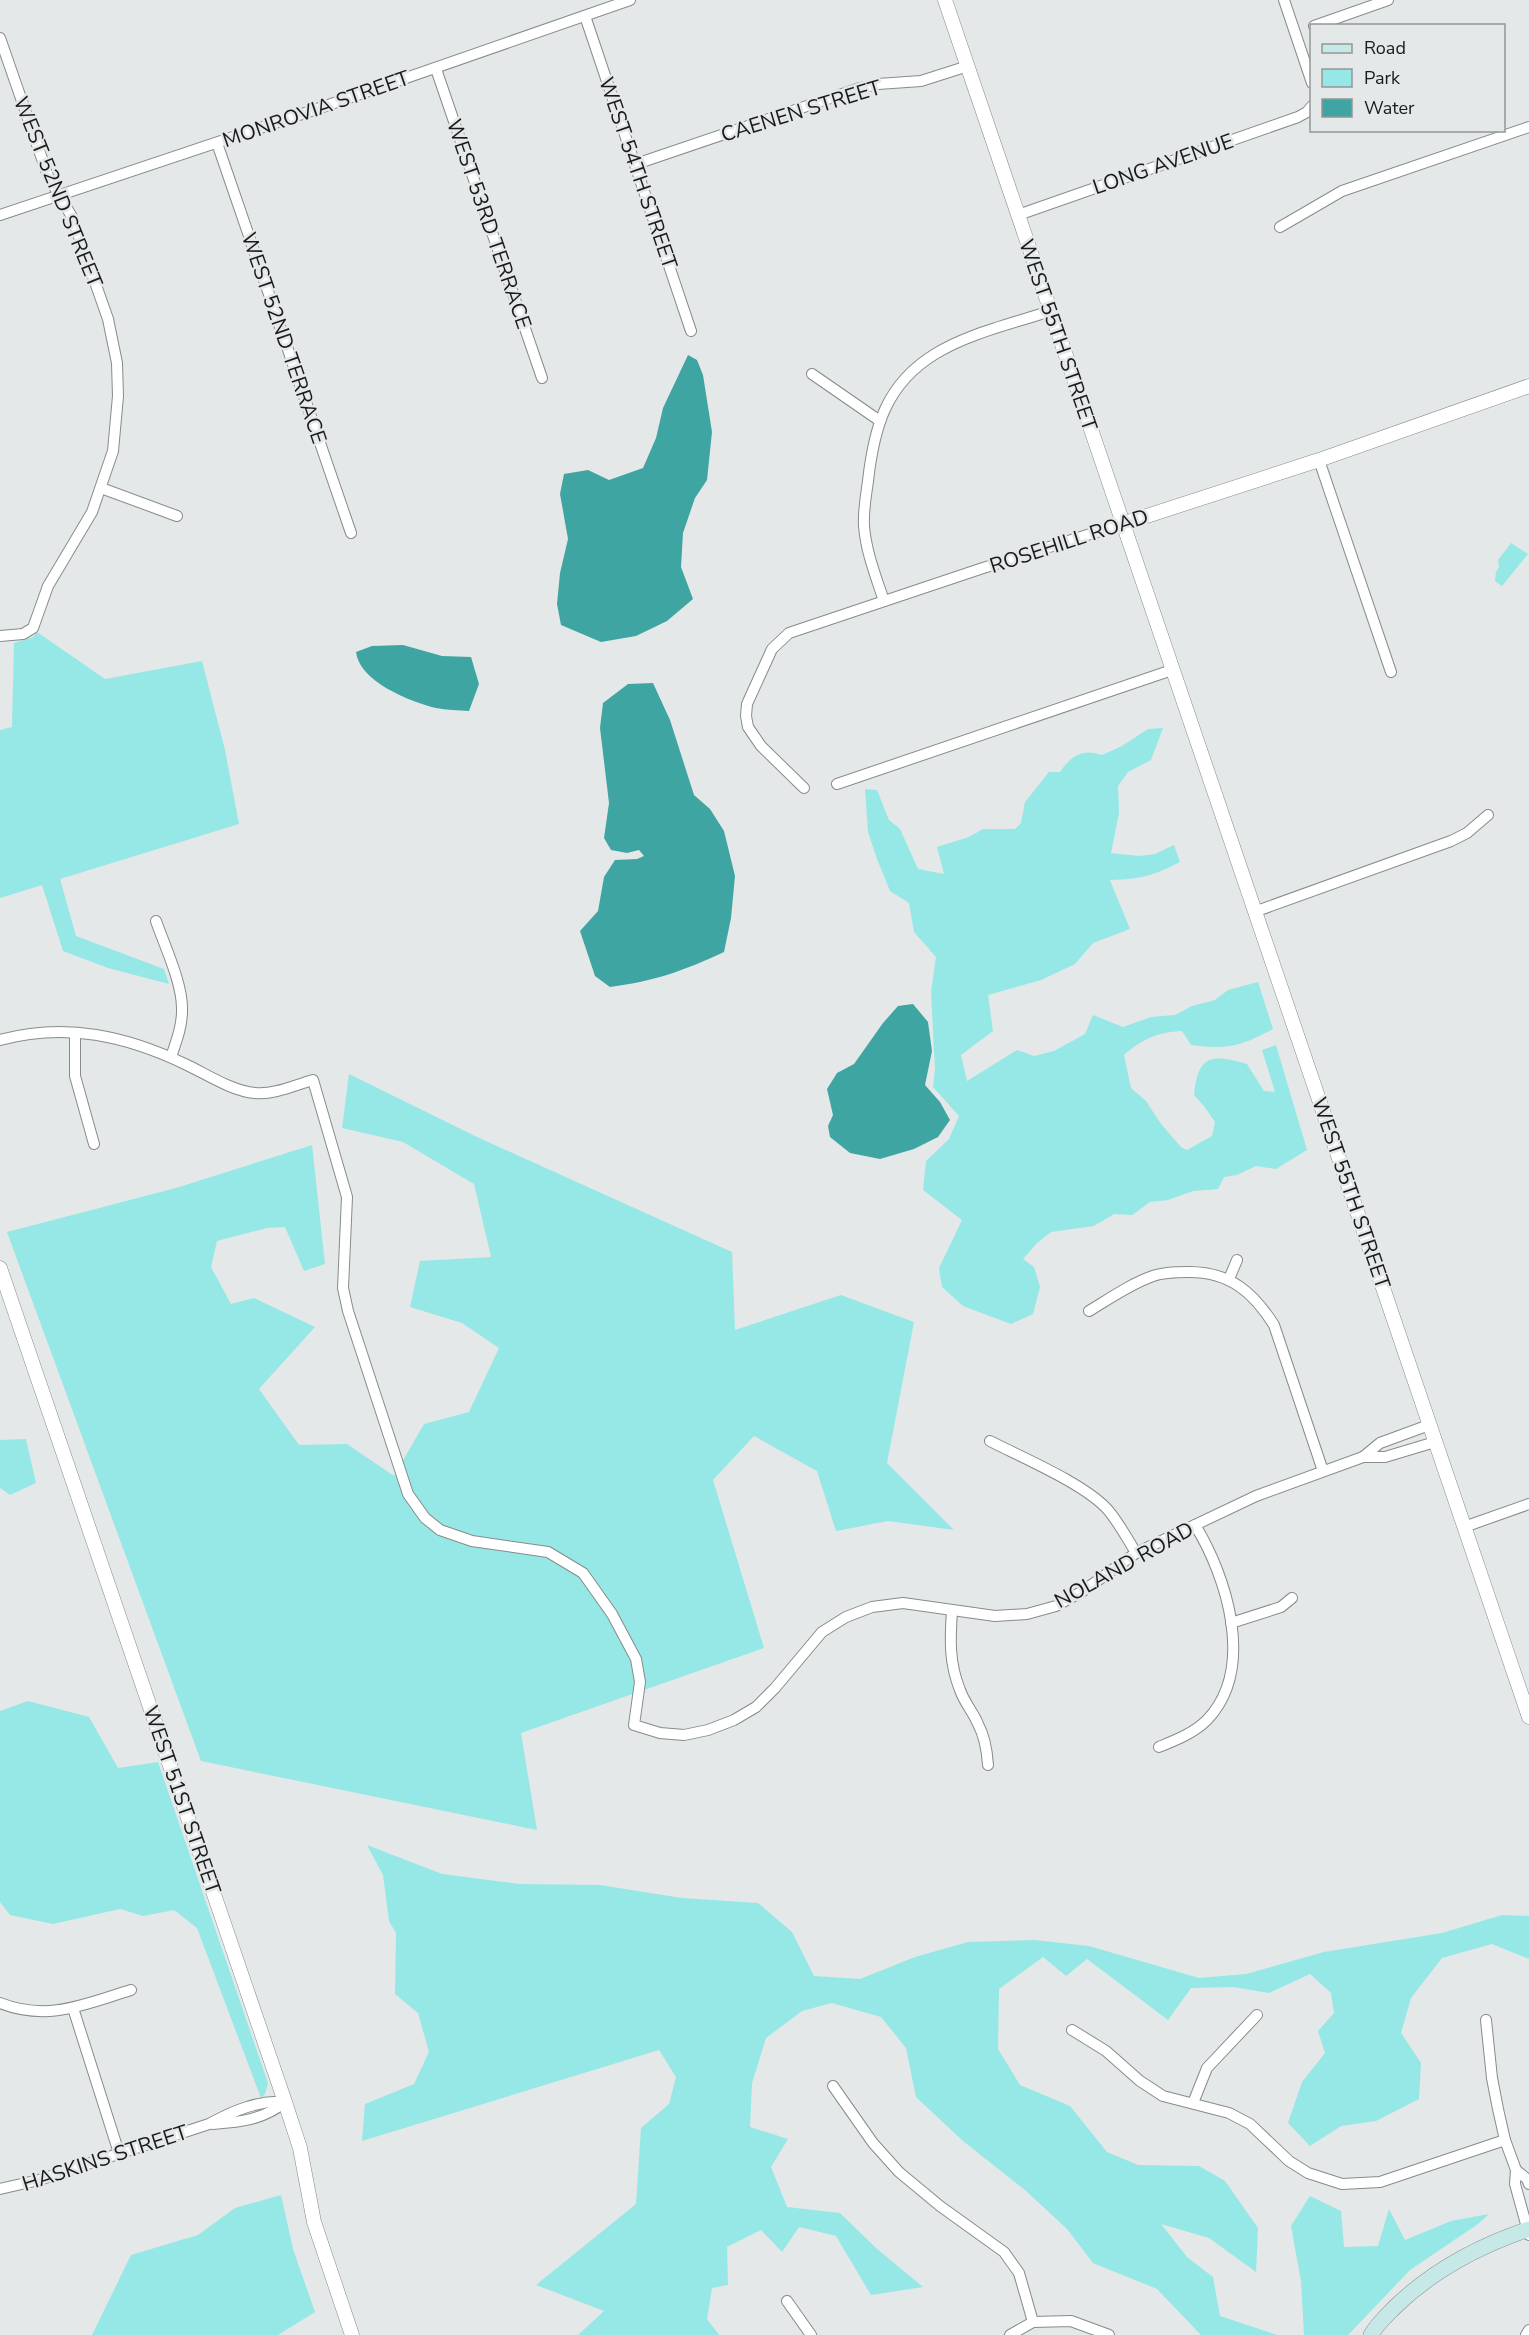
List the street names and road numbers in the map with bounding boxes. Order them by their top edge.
street label: MONROVIA STREET [219,64,414,154]
street label: WEST 54TH STREET [592,73,684,273]
street label: CAENEN STREET [717,73,885,149]
street label: WEST 52ND STREET [7,92,109,292]
street label: WEST 53RD TERRACE [440,115,538,333]
street label: LONG AVENUE [1089,127,1237,201]
street label: WEST 52ND TERRACE [235,229,333,447]
street label: WEST 55TH STREET [1012,235,1104,435]
street label: ROSEHILL ROAD [986,502,1152,580]
street label: WEST 55TH STREET [1305,1093,1397,1293]
street label: NOLAND ROAD [1049,1515,1199,1615]
street label: WEST 51ST STREET [137,1702,228,1898]
street label: HASKINS STREET [19,2118,192,2198]

